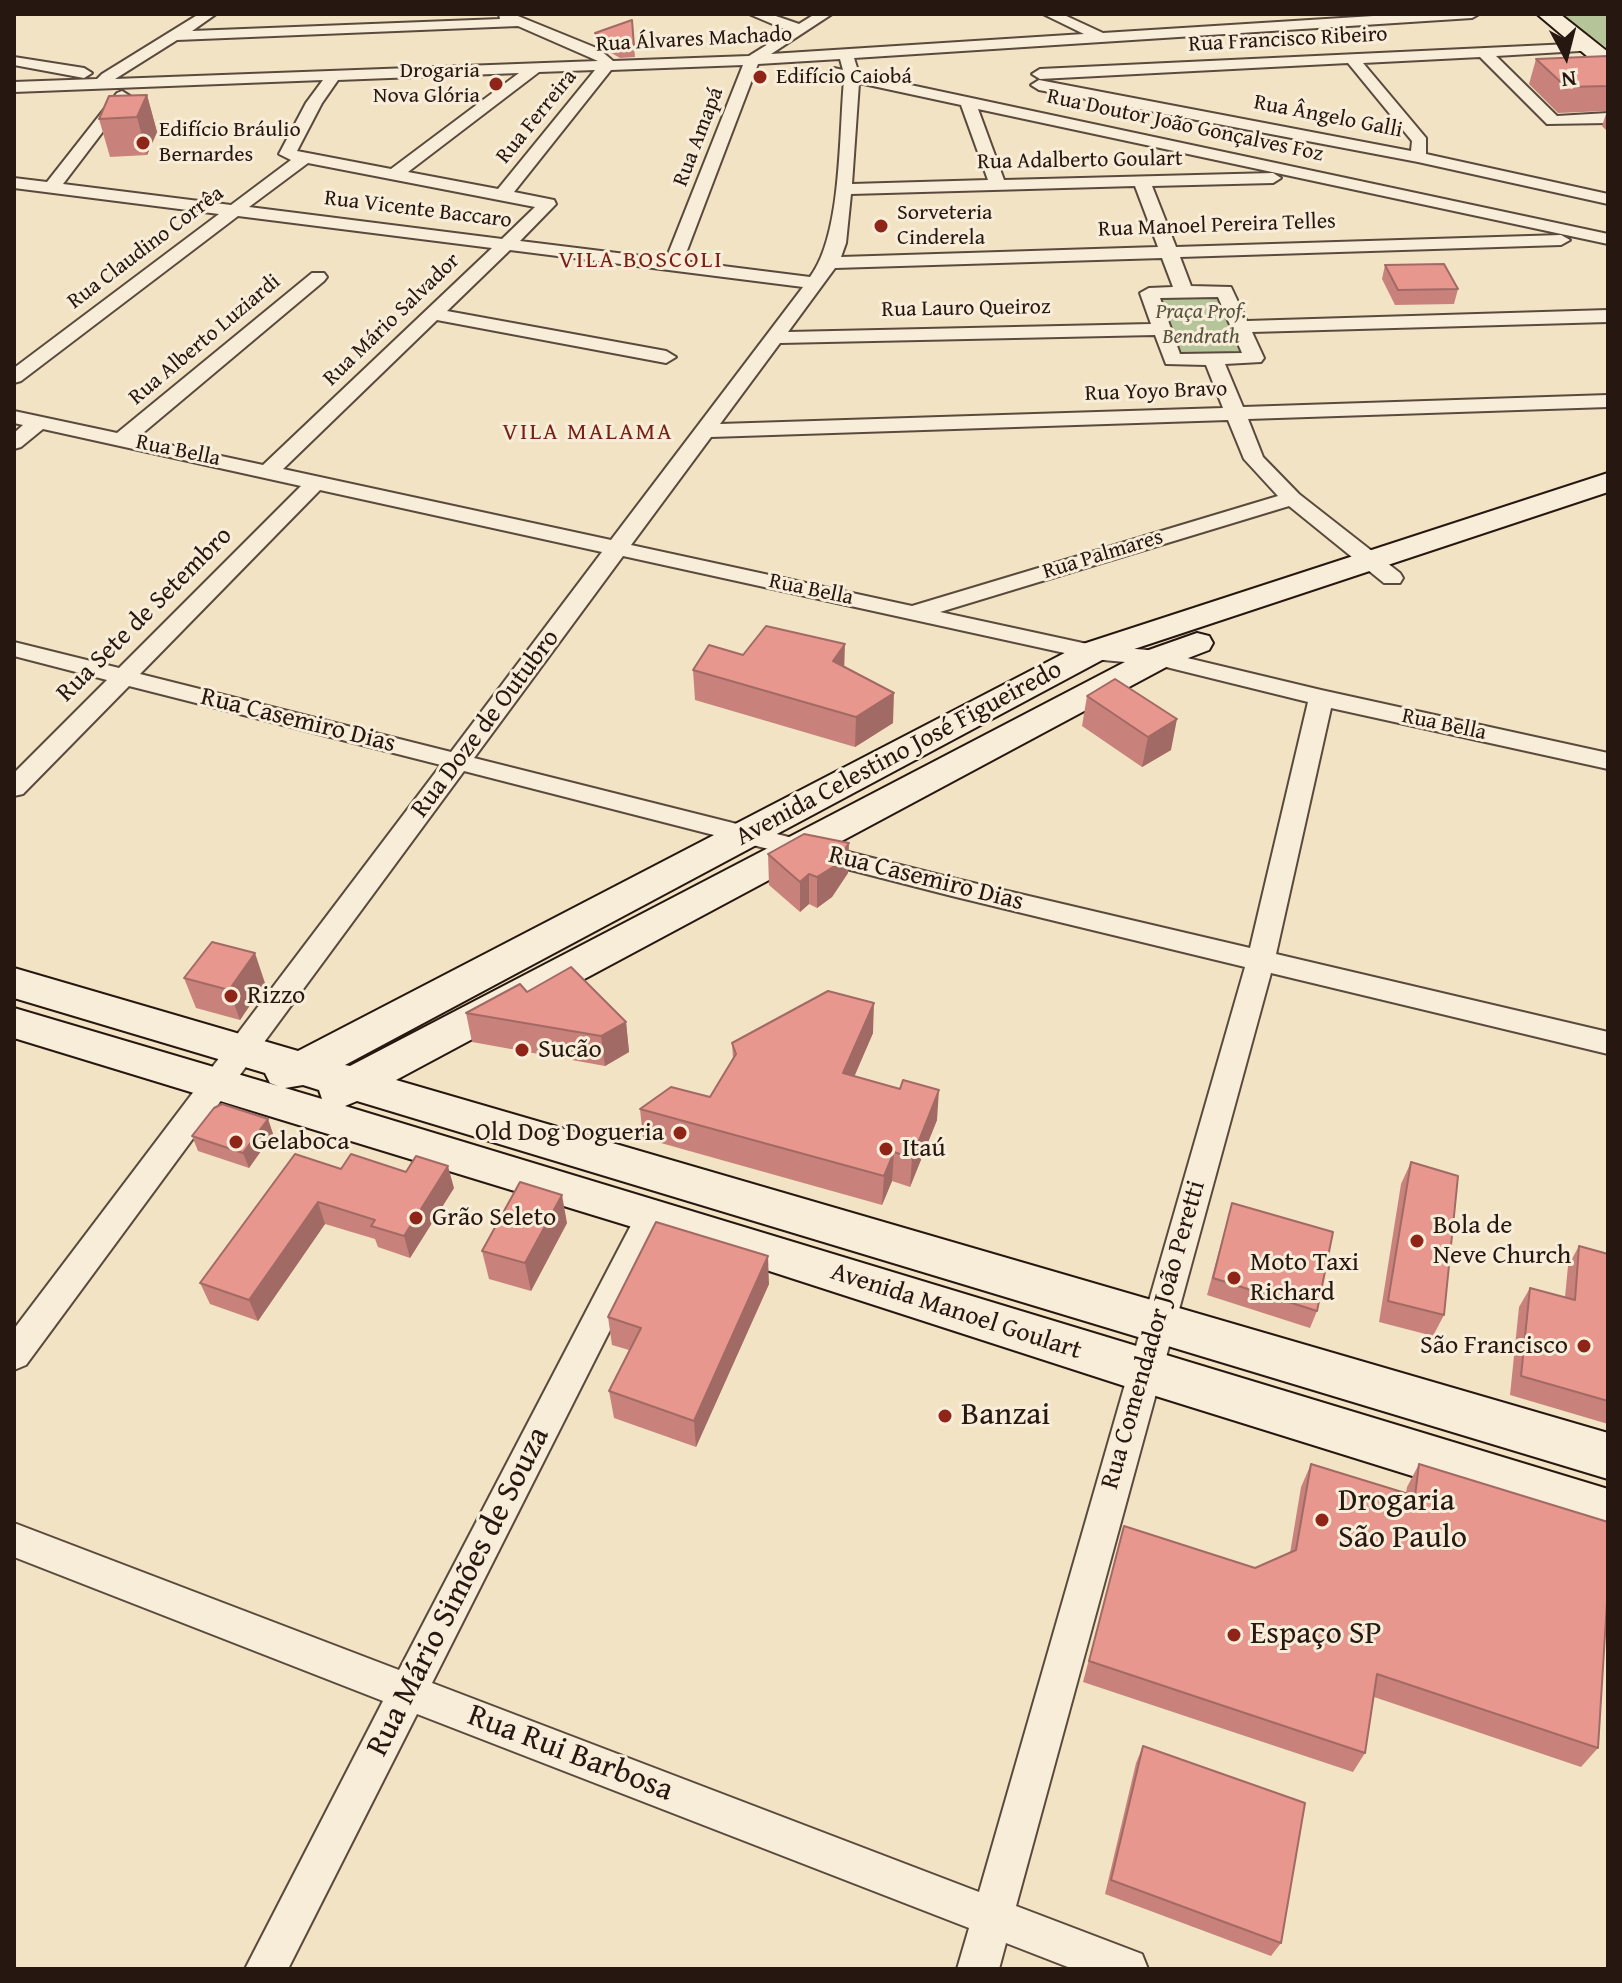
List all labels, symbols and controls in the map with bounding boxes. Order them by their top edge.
north arrow [1526,16,1606,96]
street label: Rua Álvares Machado [595,22,793,58]
street label: Rua Francisco Ribeiro [1188,22,1388,58]
place label: Drogaria Nova Glória [373,58,480,110]
text: N [1560,63,1578,97]
place label: Edifício Caiobá [776,64,912,90]
street label: Rua Ferreira [491,65,583,169]
marker: Edifício Caiobá [751,68,769,86]
marker: Drogaria Nova Glória [487,75,505,93]
street label: Rua Amapá [668,84,730,190]
street label: Rua Doutor João Gonçalves Foz [1044,84,1326,168]
street label: Rua Ângelo Galli [1251,90,1405,144]
place label: Edifício Bráulio Bernardes [159,117,301,168]
marker: Edifício Bráulio Bernardes [134,134,152,152]
street label: Rua Adalberto Goulart [977,146,1183,176]
street label: Rua Claudino Corrêa [63,181,229,315]
street label: Rua Vicente Baccaro [323,185,513,235]
place label: Sorveteria Cinderela [897,200,993,252]
street label: Rua Manoel Pereira Telles [1098,209,1336,243]
marker: Sorveteria Cinderela [872,217,890,235]
district label: VILA BOSCOLI [558,247,724,275]
street label: Rua Mário Salvador [318,248,466,392]
street label: Rua Alberto Luziardi [124,269,286,411]
street label: Rua Lauro Queiroz [881,294,1051,324]
park label: Praça Prof. Bendrath [1156,299,1246,350]
street label: Rua Yoyo Bravo [1084,376,1228,408]
district label: VILA MALAMA [502,419,674,447]
street label: Rua Bella [134,429,222,473]
street label: Rua Sete de Setembro [51,521,239,709]
street label: Rua Palmares [1040,524,1166,586]
street label: Rua Bella [767,568,855,612]
street label: Rua Doze de Outubro [405,624,567,824]
street label: Avenida Celestino José Figueiredo [731,655,1067,853]
street label: Rua Casemiro Dias [197,682,399,760]
street label: Rua Bella [1400,703,1488,747]
street label: Rua Casemiro Dias [825,840,1027,918]
place label: Rizzo [247,980,305,1012]
marker: Rizzo [222,987,240,1005]
place label: Sucão [538,1034,602,1066]
marker: Sucão [513,1041,531,1059]
place label: Old Dog Dogueria [475,1117,664,1149]
marker: Old Dog Dogueria [671,1124,689,1142]
place label: Gelaboca [252,1126,350,1158]
marker: Gelaboca [227,1133,245,1151]
place label: Itaú [902,1133,946,1165]
marker: Itaú [877,1140,895,1158]
street label: Rua Comendador João Peretti [1095,1177,1213,1493]
place label: Grão Seleto [432,1202,556,1234]
marker: Grão Seleto [407,1209,425,1227]
place label: Bola de Neve Church [1433,1210,1571,1272]
marker: Bola de Neve Church [1408,1232,1426,1250]
place label: Moto Taxi Richard [1250,1247,1359,1308]
street label: Avenida Manoel Goulart [827,1257,1085,1367]
marker: Moto Taxi Richard [1225,1269,1243,1287]
place label: São Francisco [1420,1330,1568,1362]
marker: São Francisco [1575,1337,1593,1355]
place label: Banzai [961,1397,1050,1435]
marker: Banzai [936,1407,954,1425]
street label: Rua Mário Simões de Souza [359,1421,559,1763]
place label: Drogaria São Paulo [1338,1483,1467,1558]
marker: Drogaria São Paulo [1313,1511,1331,1529]
place label: Espaço SP [1250,1616,1382,1654]
marker: Espaço SP [1225,1626,1243,1644]
street label: Rua Rui Barbosa [462,1697,678,1811]

